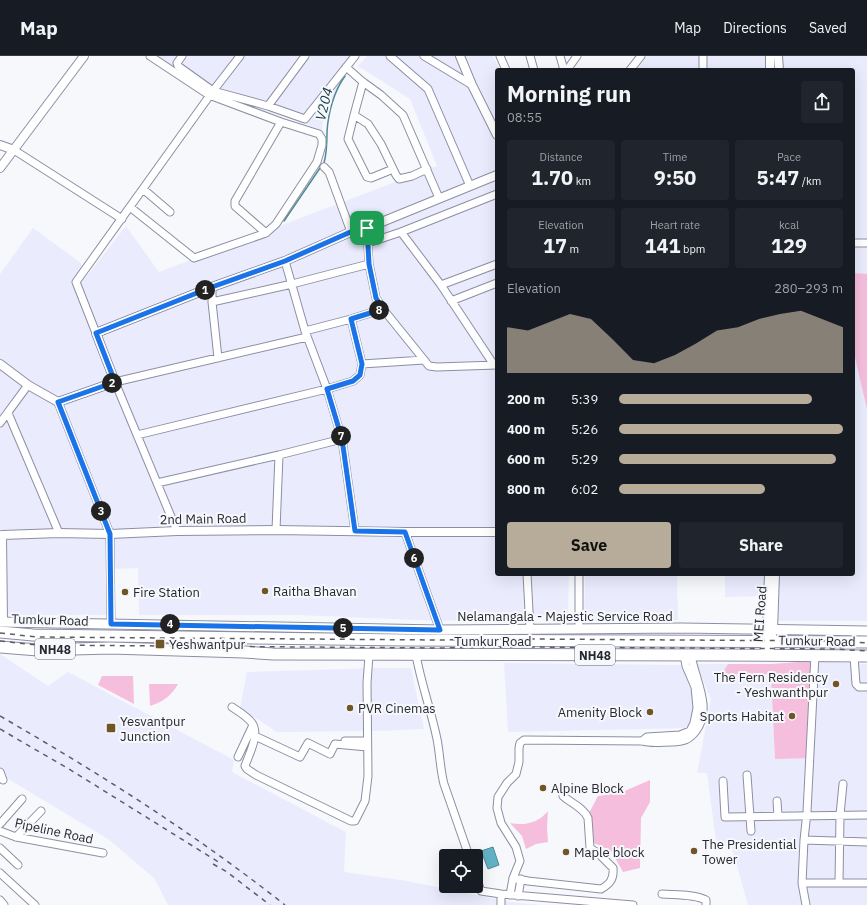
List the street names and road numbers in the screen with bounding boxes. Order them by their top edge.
street label: 2nd Main Road [159,510,247,528]
street label: MEI Road [750,585,770,643]
street label: Nelamangala - Majestic Service Road [457,608,673,625]
street label: Tumkur Road [11,610,89,630]
street label: Tumkur Road [778,632,856,650]
street label: Tumkur Road [454,633,532,650]
road number: NH48 [35,639,75,659]
road number: NH48 [575,645,615,665]
street label: Pipeline Road [13,814,95,848]

